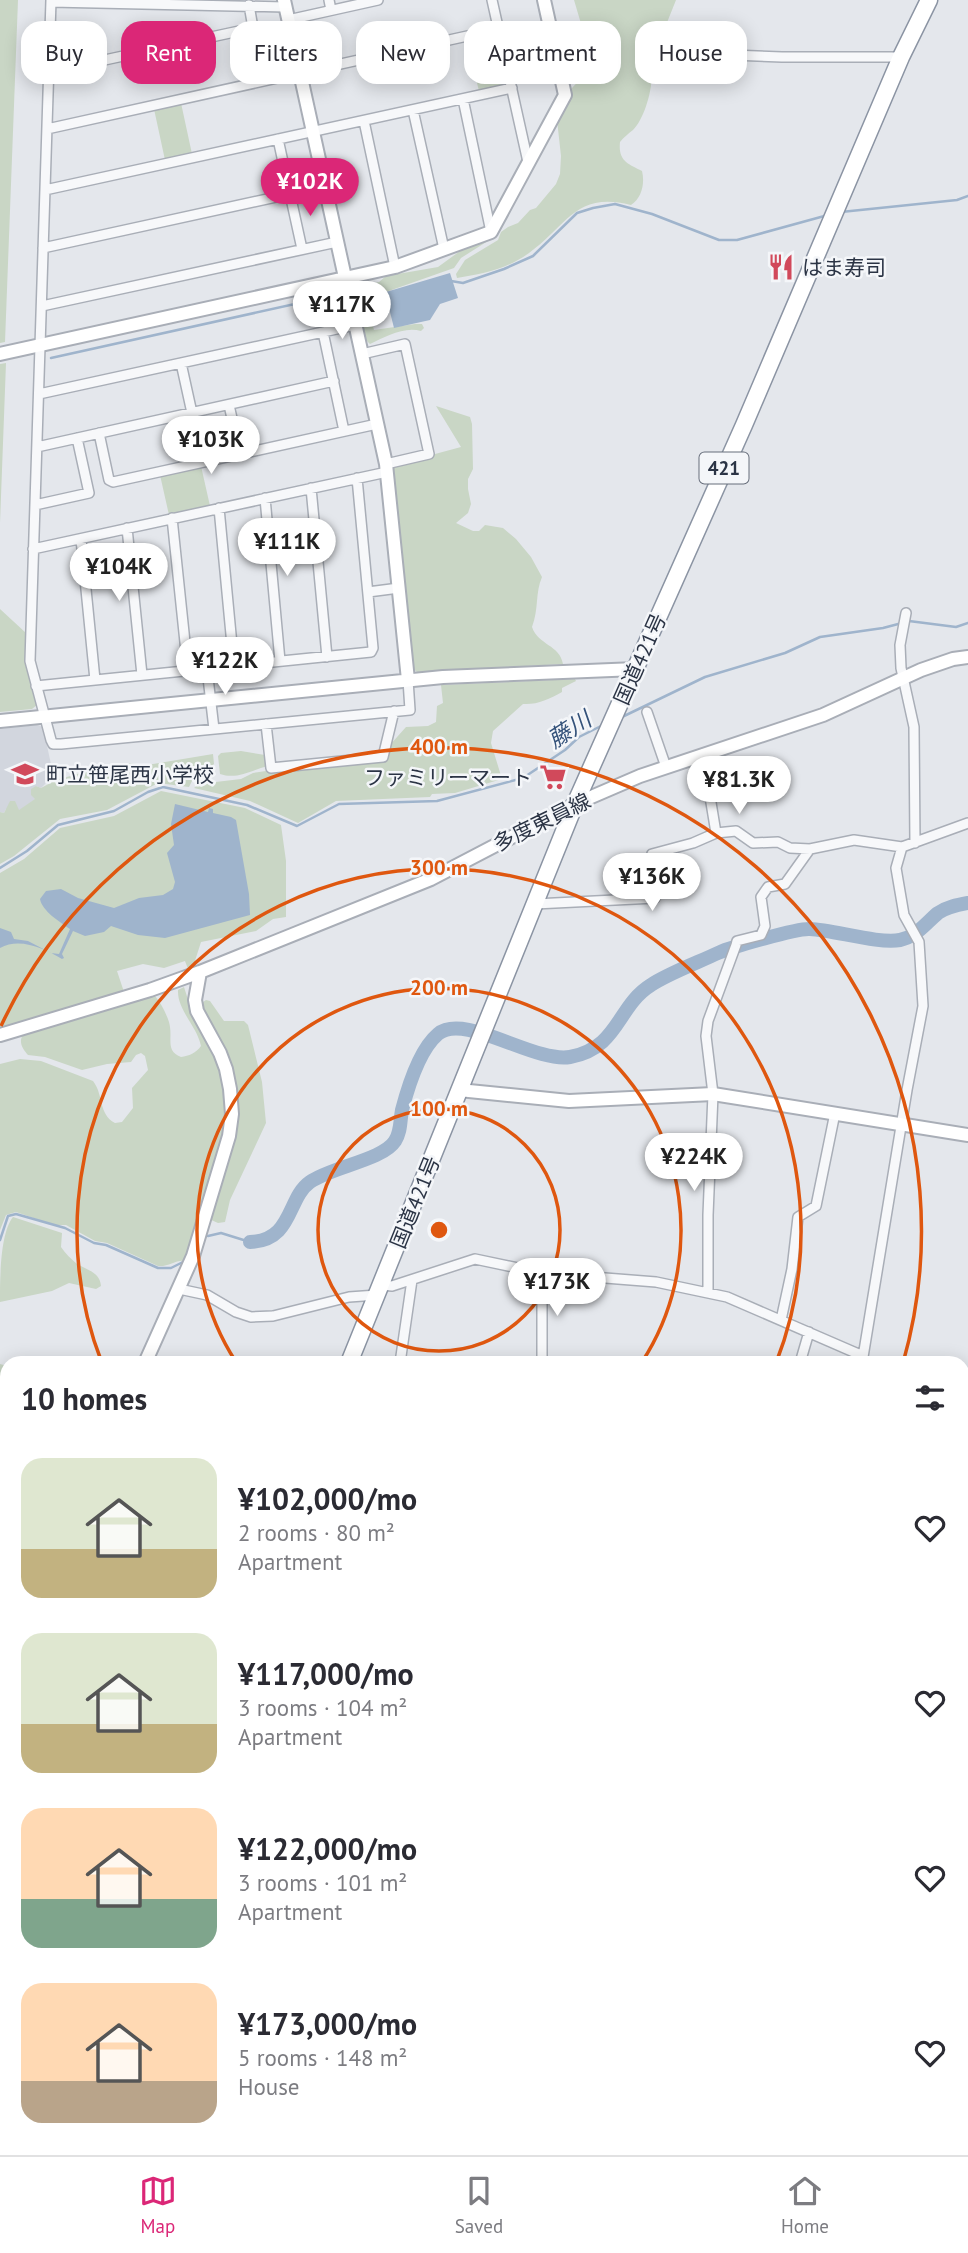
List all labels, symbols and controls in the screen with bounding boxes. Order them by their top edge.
chip: Buy [21,21,107,84]
chip: Rent [121,21,216,84]
chip: Filters [230,21,342,84]
chip: New [356,21,450,84]
chip: Apartment [464,21,621,84]
chip: House [635,21,747,84]
pin: ¥102K [261,158,359,218]
text: ¥102K [277,166,343,195]
restaurant icon: はま寿司 [766,252,796,282]
place label: はま寿司 [802,254,886,281]
pin: ¥117K [293,282,391,341]
text: ¥117K [309,289,375,318]
pin: ¥103K [162,416,260,476]
text: ¥103K [178,424,244,453]
road number: 421 [700,453,748,484]
pin: ¥111K [238,518,336,578]
text: ¥111K [254,526,320,555]
pin: ¥104K [70,544,168,603]
text: ¥104K [86,551,152,580]
street label: 国道421号 [608,609,672,709]
pin: ¥122K [176,638,274,697]
text: ¥122K [192,645,258,674]
water label: 藤川 [542,703,599,754]
text: 400 m [410,733,468,760]
pin: ¥81.3K [682,756,796,816]
school or university icon: 町立笹尾西小学校 [10,759,40,789]
place label: 町立笹尾西小学校 [46,761,214,788]
supermarket icon: ファミリーマート [538,762,568,792]
place label: ファミリーマート [364,764,532,791]
text: ¥81.3K [703,764,775,793]
street label: 多度東員線 [489,787,595,857]
pin: ¥136K [603,853,701,913]
text: 300 m [410,854,468,881]
text: ¥136K [619,861,685,890]
text: 200 m [410,974,468,1001]
text: 100 m [410,1095,468,1122]
pin: ¥224K [645,1134,743,1193]
text: ¥224K [661,1141,727,1170]
street label: 国道421号 [384,1152,446,1252]
centre of rings [427,1218,451,1242]
pin: ¥173K [508,1258,606,1318]
text: ¥173K [524,1266,590,1295]
text: 10 homes [21,1379,147,1418]
icon: filters [911,1379,949,1417]
text: ¥102,000/mo [238,1479,417,1518]
icon: home [77,1486,161,1570]
icon: heart [911,1509,949,1547]
text: 2 rooms · 80 m² [238,1518,395,1547]
text: Apartment [238,1547,342,1576]
text: ¥117,000/mo [238,1654,414,1693]
icon: home [77,1661,161,1745]
icon: heart [911,1684,949,1722]
text: 3 rooms · 104 m² [238,1693,407,1722]
text: Apartment [238,1722,342,1751]
text: ¥122,000/mo [238,1829,417,1868]
icon: home [77,1836,161,1920]
icon: heart [911,1859,949,1897]
text: 3 rooms · 101 m² [238,1868,407,1897]
text: Apartment [238,1897,342,1926]
text: ¥173,000/mo [238,2004,417,2043]
icon: home [77,2011,161,2095]
icon: heart [911,2034,949,2072]
text: 5 rooms · 148 m² [238,2043,407,2072]
text: House [238,2072,300,2101]
tab: Map [139,2172,177,2238]
tab: Saved [455,2172,503,2238]
tab: Home [781,2172,829,2238]

